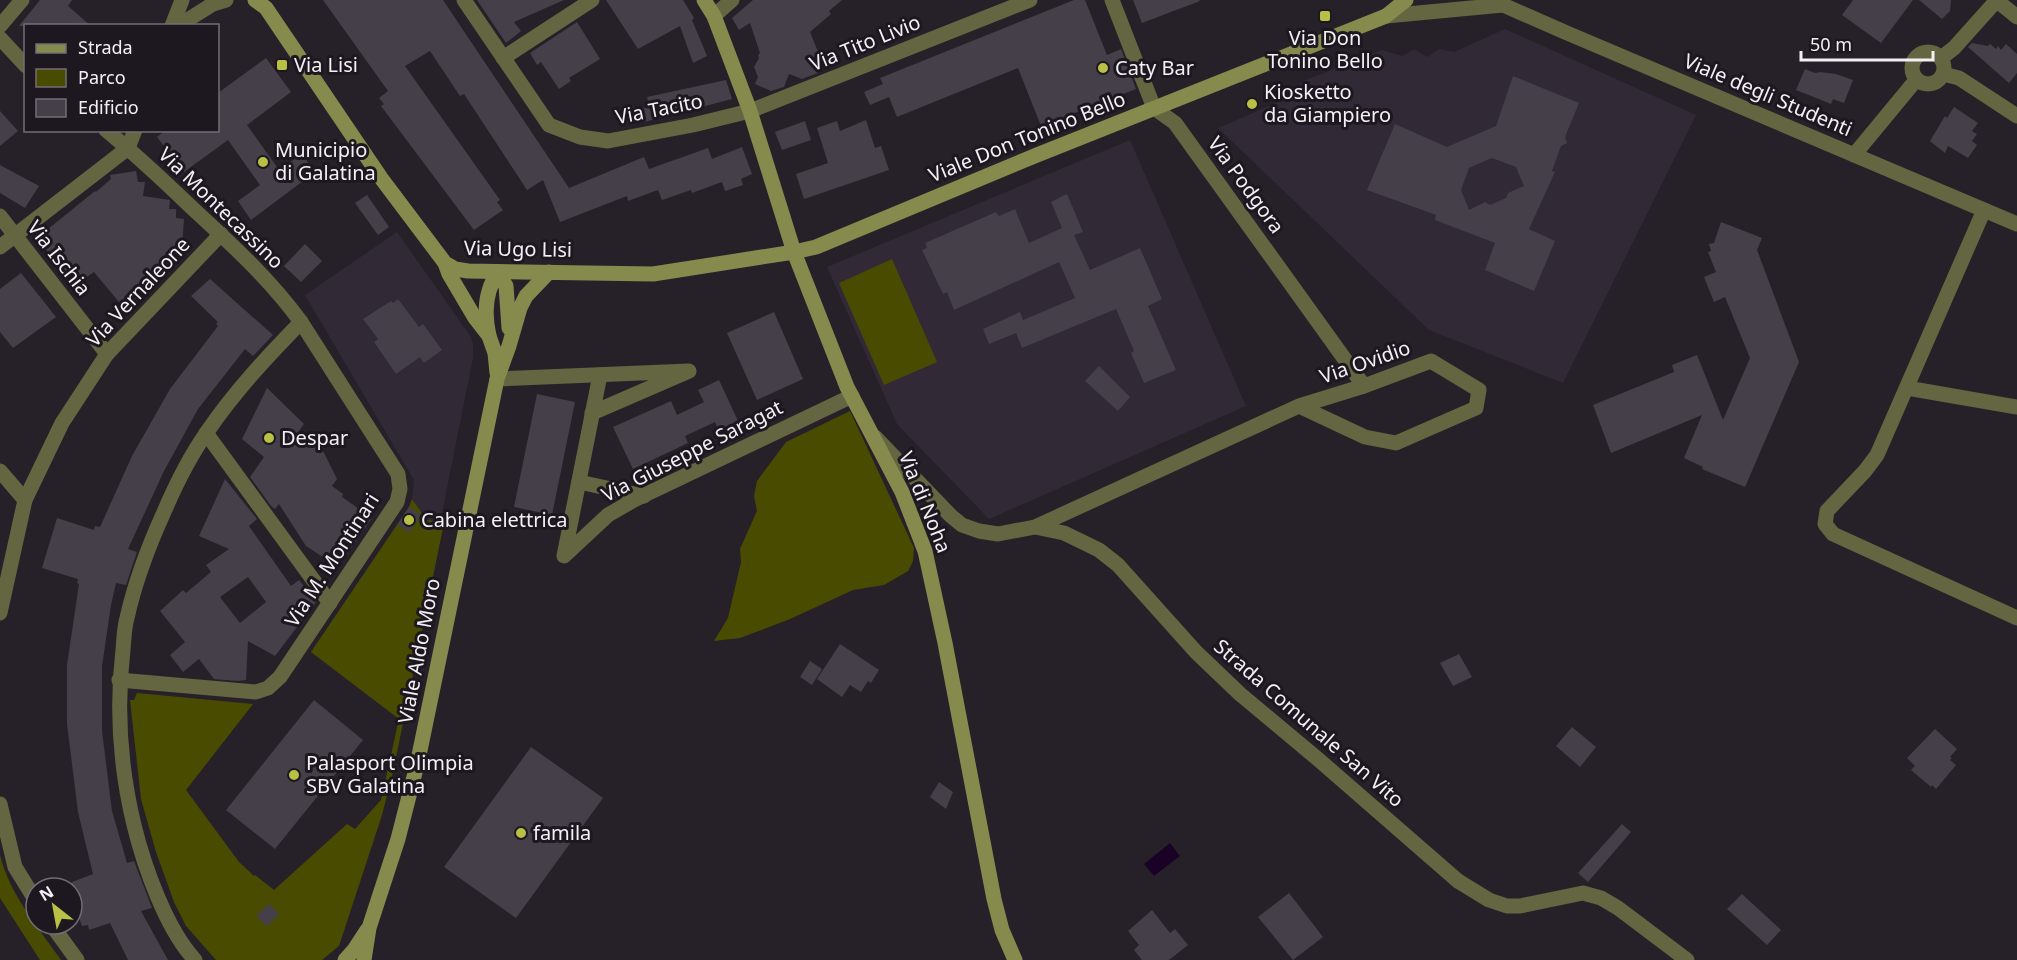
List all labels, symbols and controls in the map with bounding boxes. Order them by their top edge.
street label: Via Tito Livio [805,8,924,77]
marker: Via Don Tonino Bello [1318,9,1332,23]
legend [24,24,219,132]
place label: Via Don Tonino Bello [1267,24,1383,74]
scale bar [1801,24,1933,62]
text: 50 m [1810,32,1852,56]
text: Strada [78,35,133,59]
street label: Viale degli Studenti [1680,47,1856,142]
place label: Via Lisi [294,51,358,78]
place label: Caty Bar [1115,54,1194,81]
marker: Via Lisi [275,58,289,72]
marker: Caty Bar [1096,61,1110,75]
text: Parco [78,65,126,89]
place label: Kiosketto da Giampiero [1264,78,1391,128]
street label: Viale Don Tonino Bello [924,85,1129,188]
street label: Via Tacito [613,87,705,130]
text: Edificio [78,95,139,119]
marker: Kiosketto da Giampiero [1245,97,1259,111]
street label: Via Podgora [1202,131,1291,239]
place label: Municipio di Galatina [275,136,376,186]
street label: Via Montecassino [153,141,290,274]
marker: Municipio di Galatina [256,155,270,169]
street label: Via Ischia [22,215,97,301]
street label: Via Vernaleone [80,231,195,352]
street label: Via Ugo Lisi [464,234,572,263]
street label: Via Ovidio [1316,333,1414,390]
street label: Via Giuseppe Saragat [597,393,787,508]
place label: Despar [281,424,348,451]
marker: Despar [262,431,276,445]
street label: Via di Noha [893,447,958,557]
street label: Via M. Montinari [278,488,385,632]
place label: Cabina elettrica [421,506,568,533]
marker: Cabina elettrica [402,513,416,527]
street label: Viale Aldo Moro [391,576,446,726]
street label: Strada Comunale San Vito [1209,633,1410,813]
place label: Palasport Olimpia SBV Galatina [306,749,474,799]
marker: Palasport Olimpia SBV Galatina [287,768,301,782]
place label: famila [533,819,591,846]
marker: famila [514,826,528,840]
north arrow [24,876,84,936]
text: N [35,880,58,906]

